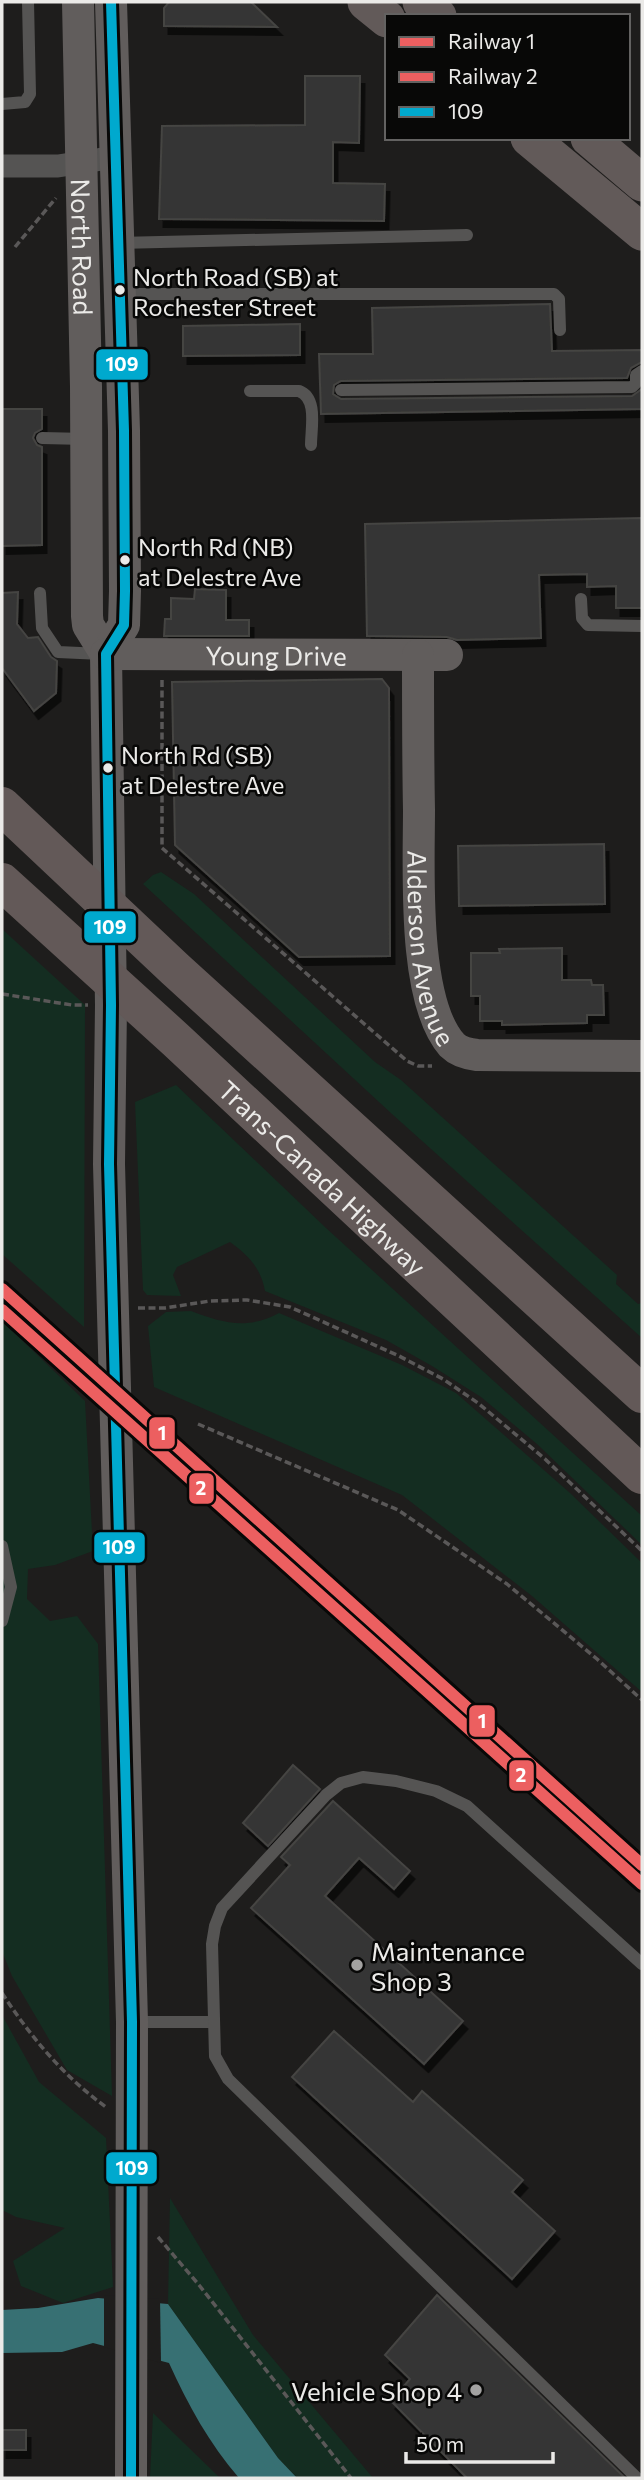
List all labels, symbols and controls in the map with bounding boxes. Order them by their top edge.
legend [385,14,630,140]
text: Railway 1 [448,28,535,53]
text: Railway 2 [448,63,538,88]
text: 109 [448,98,483,123]
street label: North Road [66,178,100,316]
place label: North Road (SB) at Rochester Street [133,262,339,321]
marker: North Road (SB) at Rochester Street [113,283,127,297]
line badge: 109 [95,348,149,381]
text: 109 [106,352,138,375]
place label: North Rd (NB) at Delestre Ave [138,532,301,591]
marker: North Rd (NB) at Delestre Ave [118,553,132,567]
street label: Young Drive [205,639,347,670]
place label: North Rd (SB) at Delestre Ave [121,740,284,799]
marker: North Rd (SB) at Delestre Ave [101,761,115,775]
street label: Alderson Avenue [403,850,463,1051]
line badge: 109 [83,910,137,944]
text: 109 [94,915,126,938]
street label: Trans-Canada Highway [213,1073,433,1281]
line badge: 1 [148,1416,176,1450]
text: 1 [158,1421,166,1444]
line badge: 2 [188,1472,215,1505]
text: 2 [196,1476,206,1499]
line badge: 109 [93,1531,146,1564]
text: 109 [103,1535,135,1558]
line badge: 1 [468,1704,496,1738]
text: 1 [478,1709,486,1732]
line badge: 2 [508,1759,535,1792]
text: 2 [516,1763,526,1786]
place label: Maintenance Shop 3 [371,1935,525,1996]
marker: Maintenance Shop 3 [349,1957,365,1973]
line badge: 109 [105,2151,158,2185]
text: 109 [116,2156,148,2179]
place label: Vehicle Shop 4 [291,2375,462,2406]
marker: Vehicle Shop 4 [468,2382,484,2398]
scale bar [406,2420,553,2464]
text: 50 m [416,2431,464,2456]

